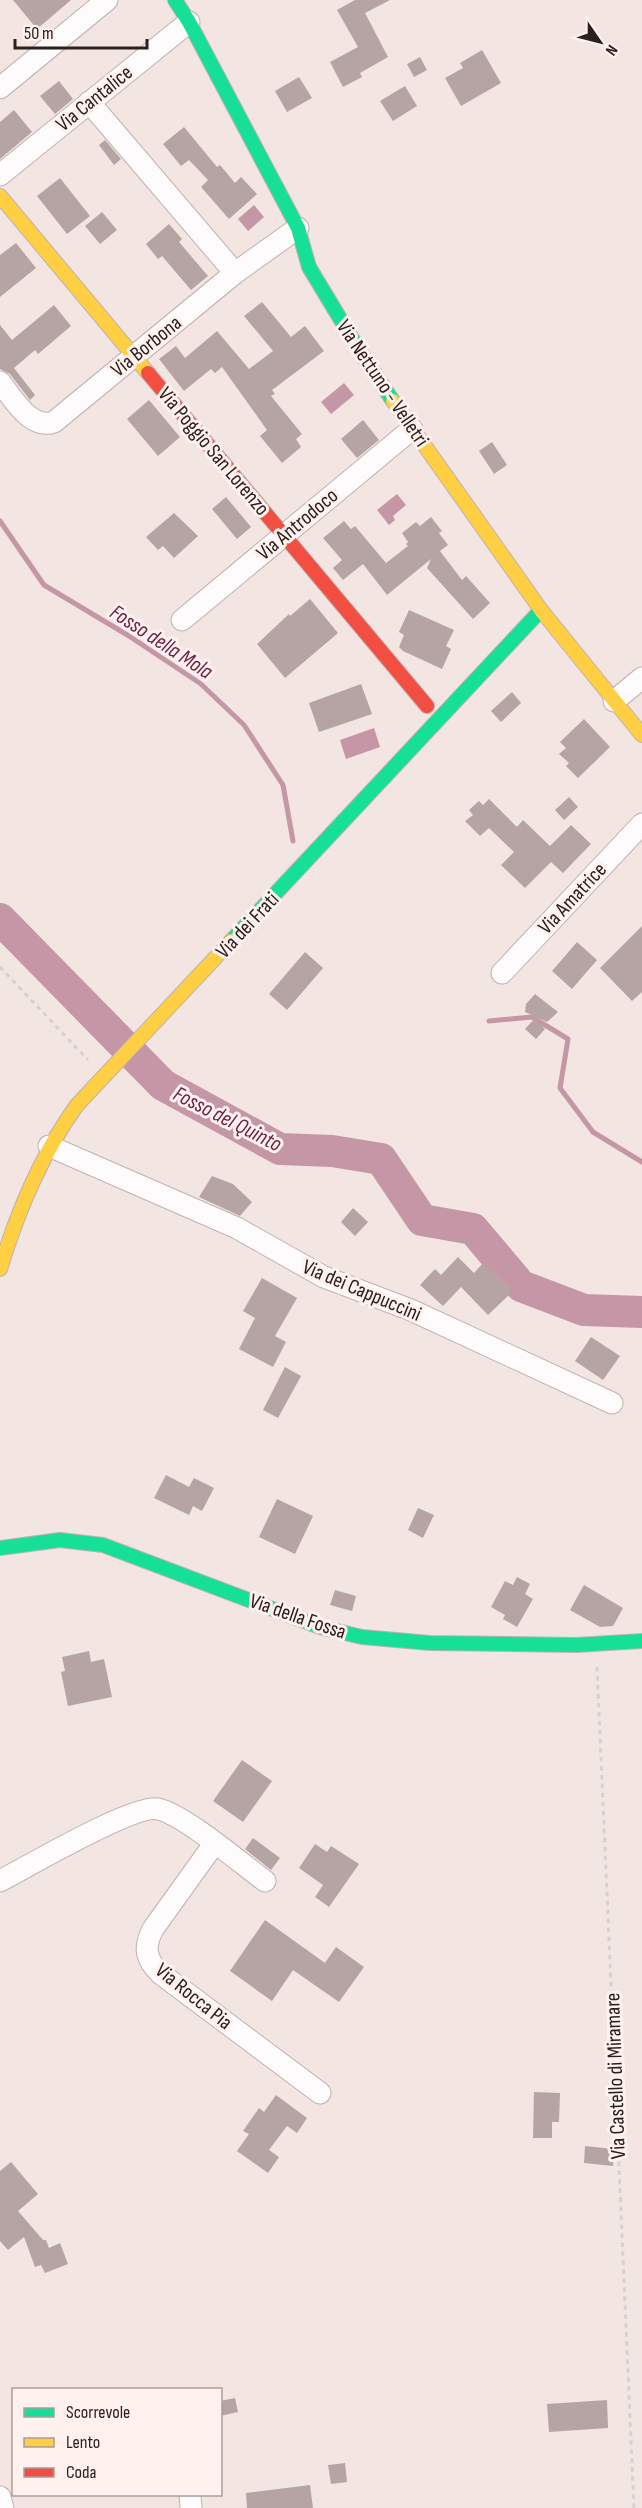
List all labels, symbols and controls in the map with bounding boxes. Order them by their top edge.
scale bar [15,12,147,50]
north arrow [570,12,630,72]
text: 50 m [24,23,54,44]
text: N [601,41,621,59]
street label: Via Cantalice [51,60,138,137]
street label: Via Borbona [106,310,187,382]
street label: Via Nettuno - Velletri [331,315,434,451]
street label: Via Poggio San Lorenzo [153,382,275,521]
street label: Via Antrodoco [252,483,343,566]
water label: Fosso della Mola [105,599,218,686]
street label: Via Amatrice [533,857,612,939]
street label: Via dei Frati [211,887,284,964]
water label: Fosso del Quinto [169,1081,286,1158]
street label: Via dei Cappuccini [299,1254,425,1327]
street label: Via della Fossa [246,1588,349,1645]
street label: Via Rocca Pia [150,1958,237,2035]
street label: Via Castello di Miramare [600,1992,631,2160]
legend [12,2388,222,2496]
text: Scorrevole [66,2402,130,2423]
text: Lento [66,2432,100,2453]
text: Coda [66,2462,97,2483]

